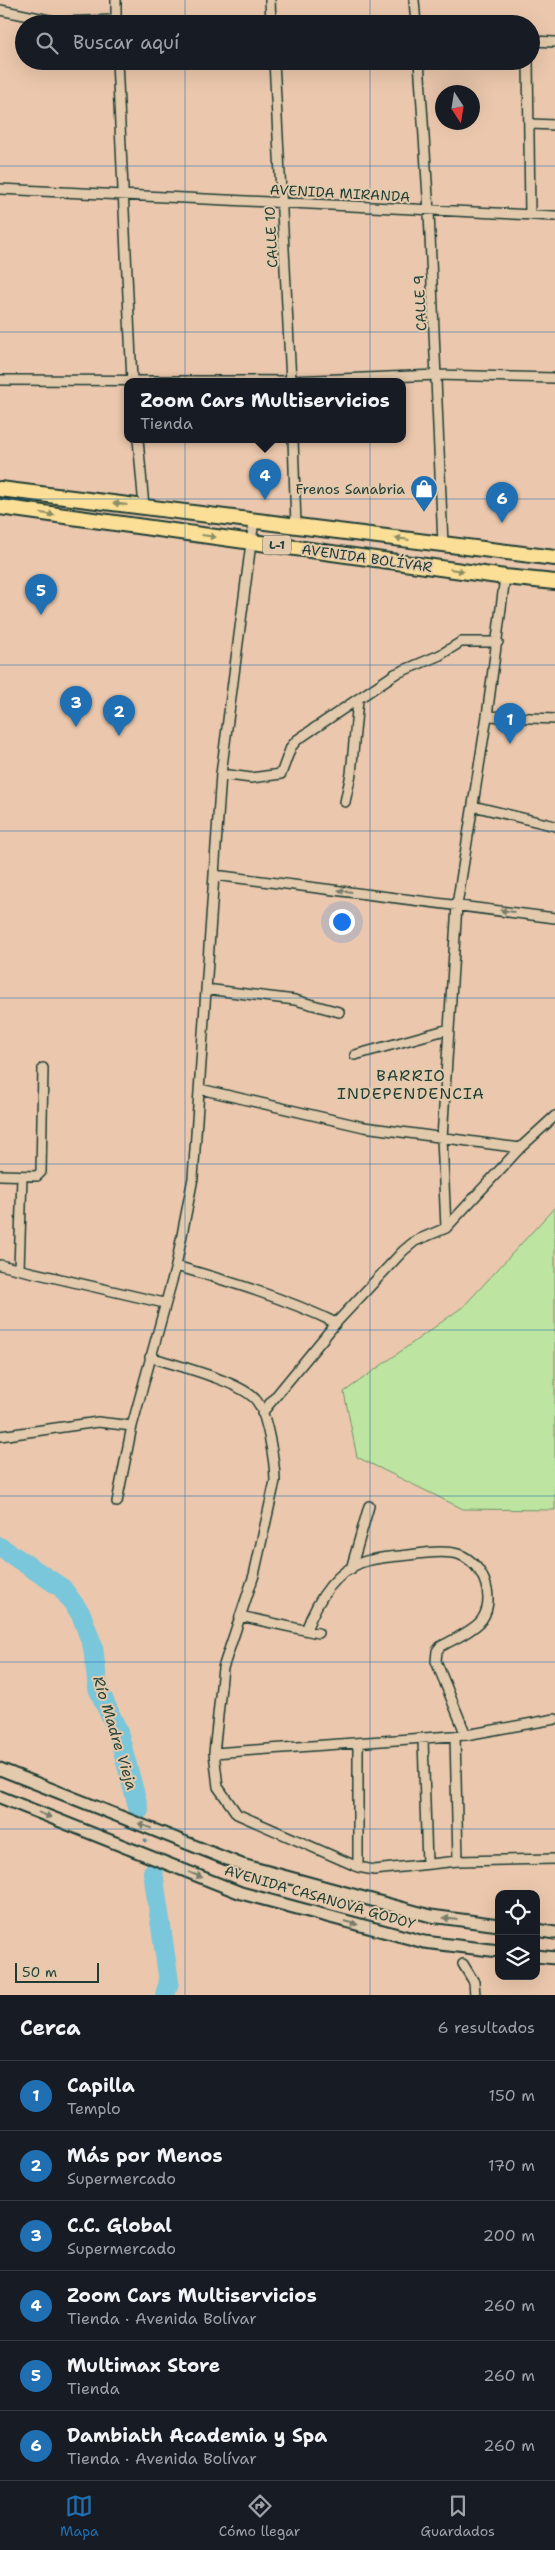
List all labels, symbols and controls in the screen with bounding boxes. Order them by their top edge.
search box [15,15,540,70]
icon: search [33,29,61,57]
text: Buscar aquí [73,30,179,55]
north arrow [435,85,480,130]
street label: AVENIDA MIRANDA [269,180,411,206]
street label: CALLE 10 [260,206,282,268]
street label: CALLE 9 [410,274,430,332]
popup [124,378,406,443]
text: Zoom Cars Multiservicios [140,388,390,413]
text: Tienda [140,413,193,434]
pin: 4 [249,459,281,500]
shop icon: Frenos Sanabria [409,474,439,513]
place label: Frenos Sanabria [295,480,405,498]
pin: 6 [486,482,518,523]
one-way arrow [111,500,127,508]
one-way arrow [41,510,57,518]
one-way arrow [202,532,218,540]
one-way arrow [394,535,410,543]
road number: L-1 [263,536,291,554]
street label: AVENIDA BOLÍVAR [300,540,434,576]
one-way arrow [449,567,465,575]
pin: 5 [25,574,57,615]
pin: 3 [60,686,92,727]
pin: 2 [103,695,135,736]
pin: 1 [494,703,526,744]
one-way arrow [337,887,353,895]
one-way arrow [498,907,514,915]
your location [329,909,355,935]
district label: BARRIO INDEPENDENCIA [337,1065,485,1104]
water label: Río Madre Vieja [88,1674,142,1792]
one-way arrow [38,1811,53,1819]
one-way arrow [138,1822,152,1830]
street label: AVENIDA CASANOVA GODOY [222,1861,418,1933]
one-way arrow [189,1872,203,1880]
map controls [495,1890,540,1980]
button: locate [495,1890,540,1935]
one-way arrow [442,1914,458,1922]
one-way arrow [344,1919,359,1927]
button: layers [495,1935,540,1980]
scale bar [15,1960,99,1983]
text: 50 m [22,1963,57,1981]
text: Cerca [20,2014,81,2042]
text: 6 resultados [437,2017,535,2038]
text: Capilla [67,2073,135,2098]
text: 1 [32,2085,40,2106]
text: 150 m [488,2085,535,2106]
text: Templo [67,2098,121,2119]
text: Más por Menos [67,2143,222,2168]
text: 2 [30,2155,42,2176]
text: 170 m [488,2155,535,2176]
text: Supermercado [67,2168,176,2189]
text: C.C. Global [67,2213,172,2238]
text: 3 [30,2225,42,2246]
text: 200 m [483,2225,535,2246]
text: Supermercado [67,2238,176,2259]
text: Zoom Cars Multiservicios [67,2283,317,2308]
text: 4 [30,2295,42,2316]
text: 260 m [483,2295,535,2316]
text: Tienda · Avenida Bolívar [67,2308,257,2329]
text: Multimax Store [67,2353,220,2378]
text: 5 [31,2365,41,2386]
text: 260 m [483,2365,535,2386]
text: Tienda [67,2378,120,2399]
text: Dambiath Academia y Spa [67,2423,327,2448]
text: 6 [30,2435,42,2456]
text: 260 m [483,2435,535,2456]
text: Tienda · Avenida Bolívar [67,2448,257,2469]
tab: Mapa [60,2492,99,2540]
tab: Cómo llegar [219,2492,300,2540]
tab: Guardados [420,2492,495,2540]

